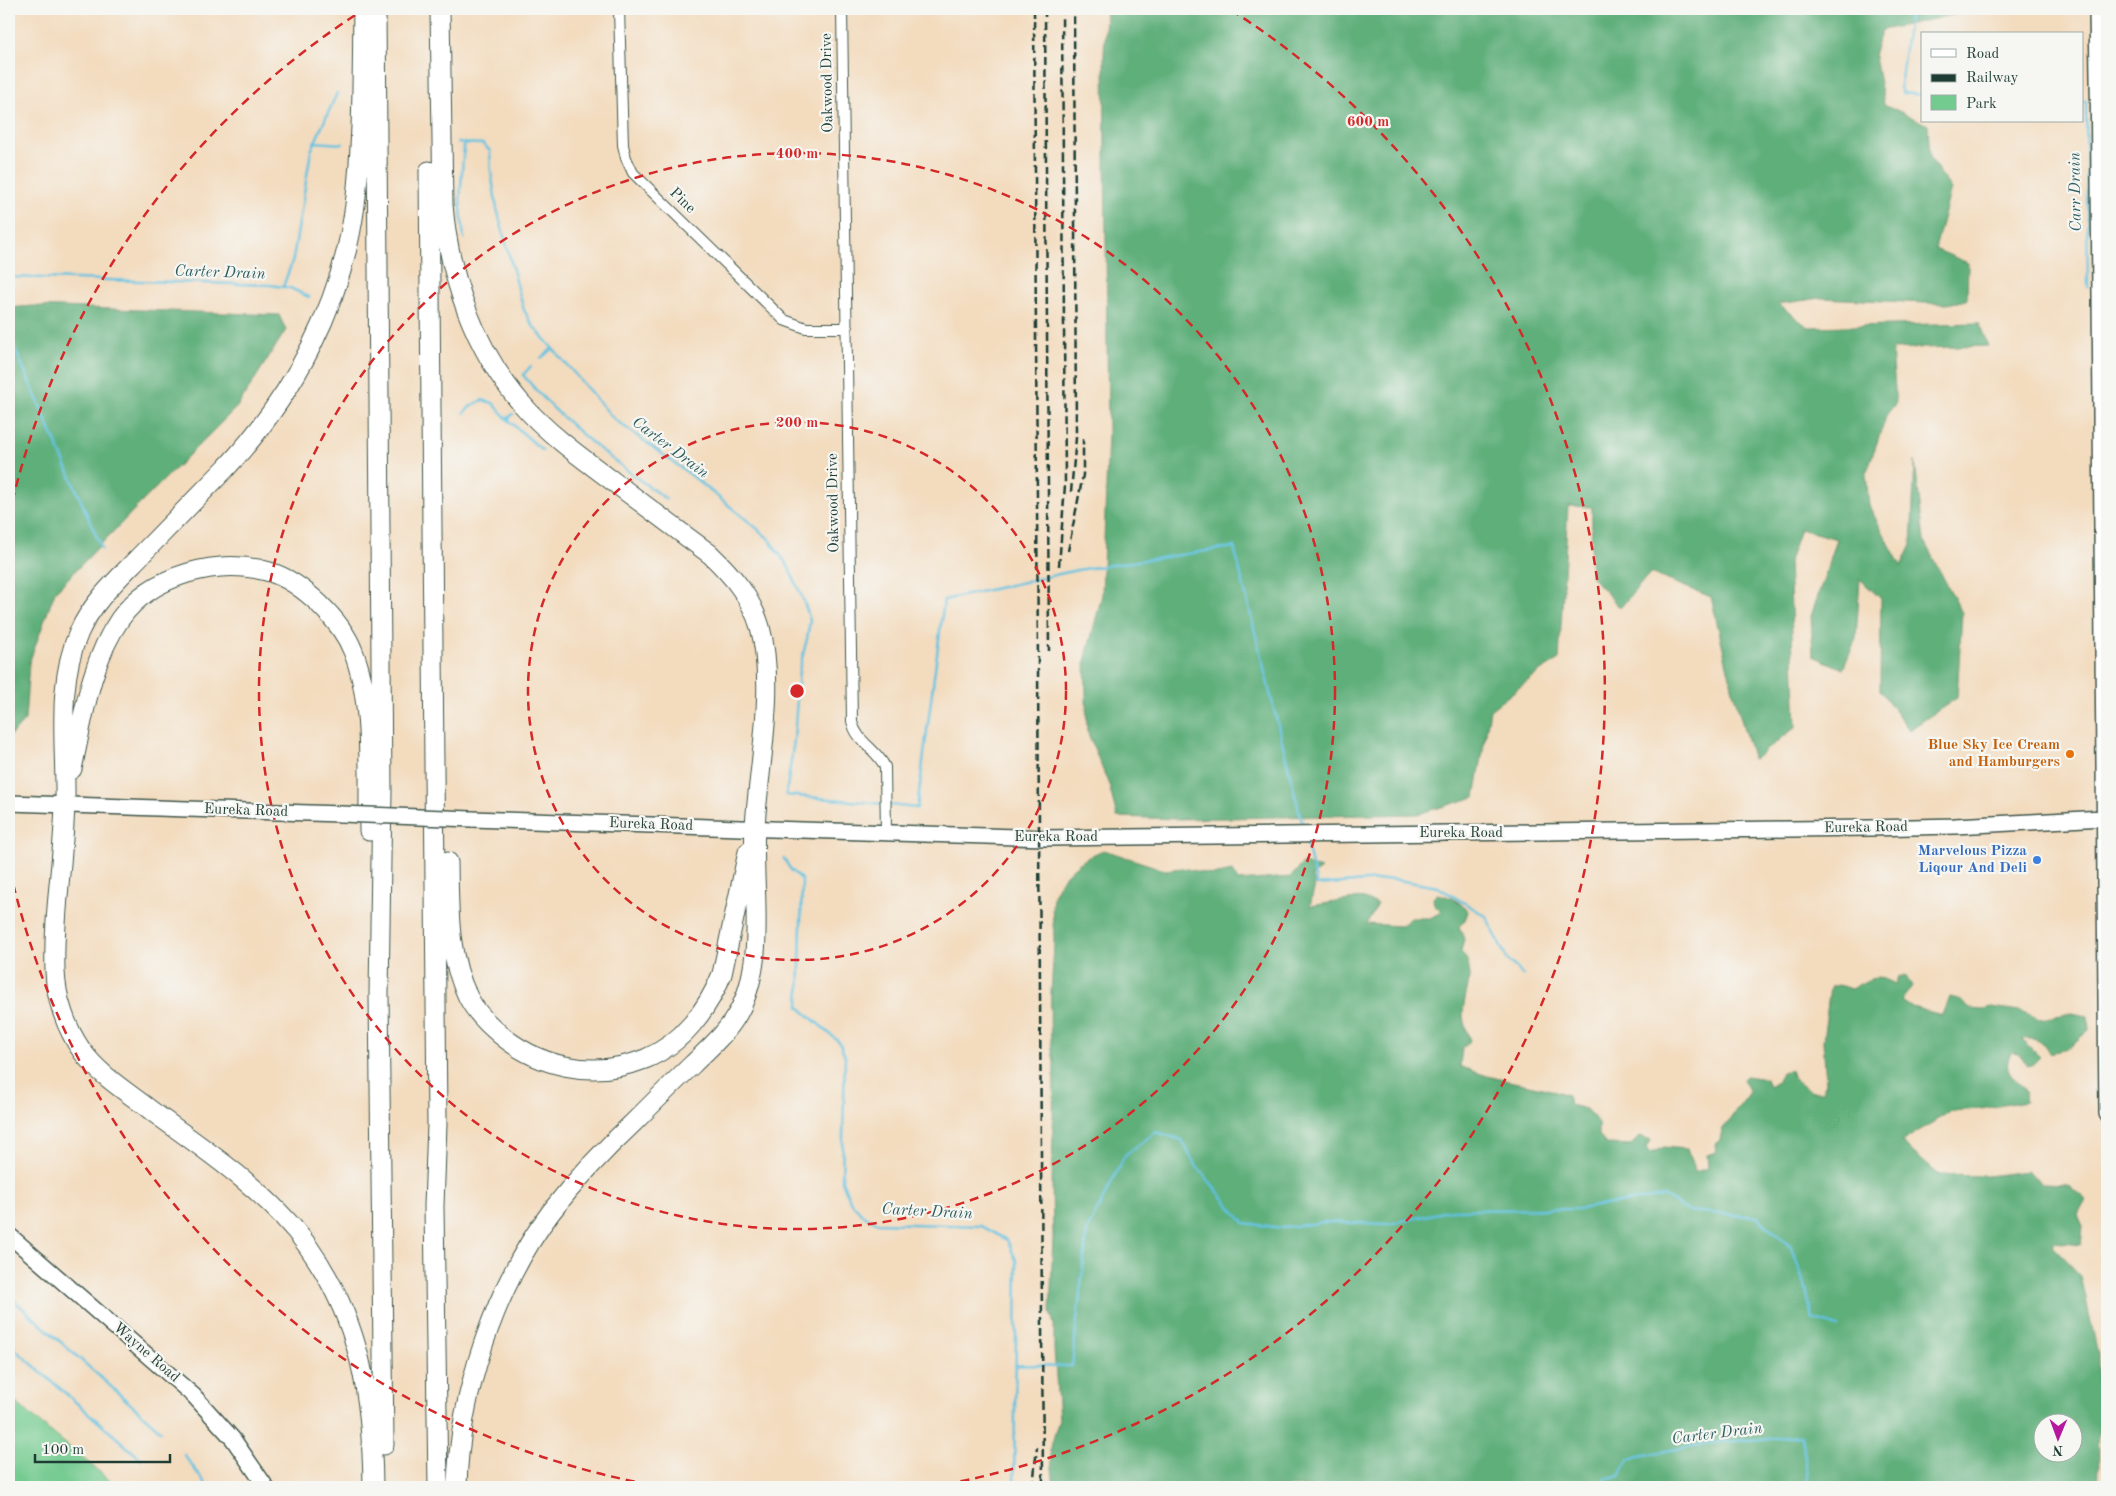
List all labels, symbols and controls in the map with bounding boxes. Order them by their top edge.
legend [1921,32,2084,122]
street label: Oakwood Drive [820,33,836,133]
text: Road [1966,47,2000,62]
text: Railway [1966,71,2019,86]
text: Park [1966,97,1997,112]
text: 600 m [1347,115,1389,130]
text: 400 m [776,147,818,162]
water label: Carr Drain [2067,152,2085,232]
street label: Pine [666,185,698,217]
water label: Carter Drain [174,263,266,283]
water label: Carter Drain [629,414,711,482]
text: 200 m [776,416,818,431]
street label: Oakwood Drive [826,453,842,553]
centre of rings [788,682,806,700]
place label: Blue Sky Ice Cream and Hamburgers [1927,738,2060,770]
marker: Blue Sky Ice Cream and Hamburgers [2064,748,2076,760]
street label: Eureka Road [204,802,289,820]
street label: Eureka Road [609,816,694,834]
street label: Eureka Road [1824,820,1908,836]
street label: Eureka Road [1419,826,1503,841]
street label: Eureka Road [1014,830,1098,845]
place label: Marvelous Pizza Liqour And Deli [1918,844,2027,876]
marker: Marvelous Pizza Liqour And Deli [2031,854,2043,866]
water label: Carter Drain [881,1202,973,1222]
street label: Wayne Road [110,1320,182,1386]
north arrow [2034,1414,2084,1464]
water label: Carter Drain [1671,1421,1763,1447]
scale bar [35,1431,170,1463]
text: 100 m [42,1443,84,1458]
text: N [2052,1443,2063,1457]

